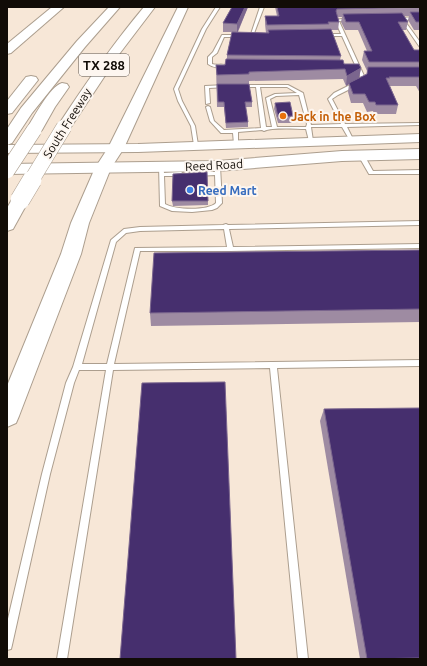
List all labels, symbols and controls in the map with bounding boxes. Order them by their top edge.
road number: TX 288 [79,54,129,76]
street label: South Freeway [40,86,94,160]
place label: Jack in the Box [291,110,376,123]
marker: Jack in the Box [278,111,288,121]
street label: Reed Road [185,157,243,173]
place label: Reed Mart [198,184,257,197]
marker: Reed Mart [185,185,195,195]

